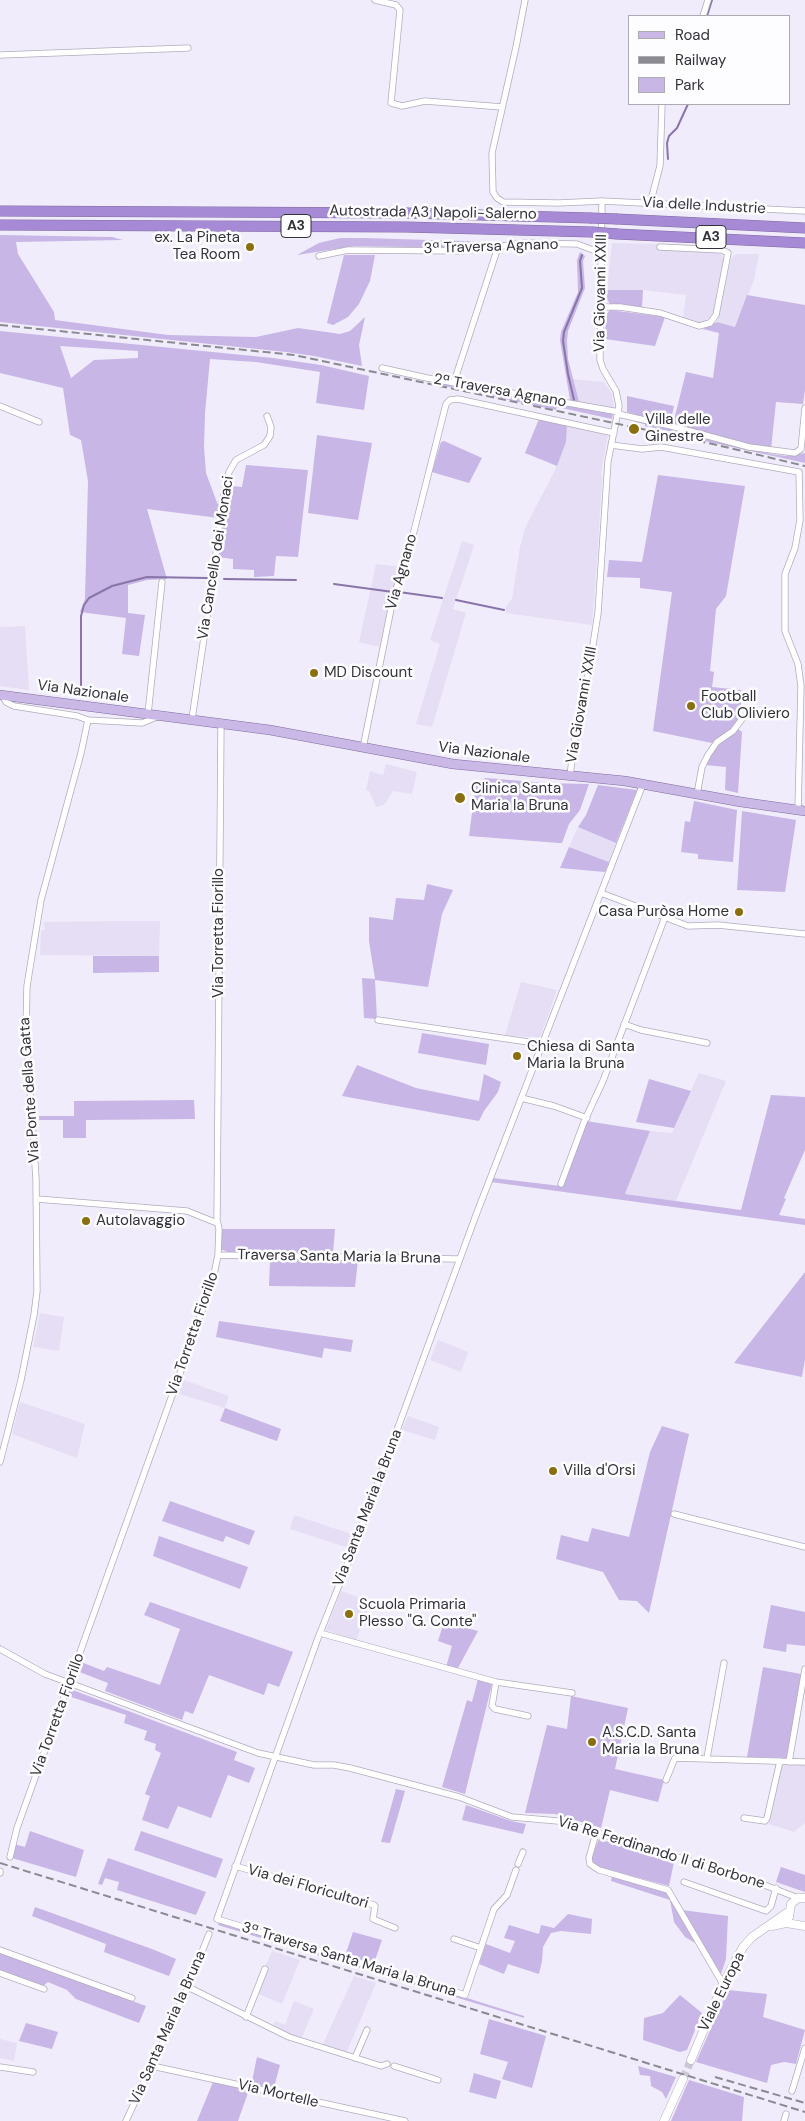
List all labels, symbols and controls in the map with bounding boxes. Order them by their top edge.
legend [628,15,790,105]
text: Road [675,25,710,45]
text: Railway [675,50,726,70]
text: Park [675,75,705,95]
street label: Via delle Industrie [642,194,766,218]
street label: Autostrada A3 Napoli-Salerno [329,202,537,224]
road number: A3 [281,215,311,238]
road number: A3 [696,226,726,248]
place label: ex. La Pineta Tea Room [154,229,240,264]
street label: Via Giovanni XXIII [591,234,611,352]
street label: 3ª Traversa Agnano [423,236,559,258]
marker: ex. La Pineta Tea Room [244,241,256,253]
street label: 2ª Traversa Agnano [432,370,568,412]
place label: Villa delle Ginestre [645,411,711,446]
marker: Villa delle Ginestre [627,422,641,436]
street label: Via Cancello dei Monaci [194,475,238,641]
street label: Via Agnano [383,532,421,612]
street label: Via Giovanni XXIII [563,645,601,765]
place label: MD Discount [324,664,413,682]
marker: MD Discount [308,667,320,679]
street label: Via Nazionale [36,677,130,707]
place label: Football Club Oliviero [701,688,790,723]
marker: Football Club Oliviero [685,700,697,712]
street label: Via Nazionale [437,738,531,768]
place label: Clinica Santa Maria la Bruna [471,780,569,815]
marker: Clinica Santa Maria la Bruna [453,791,467,805]
street label: Via Torretta Fiorillo [210,868,228,998]
place label: Casa Puròsa Home [598,903,729,921]
marker: Casa Puròsa Home [733,906,745,918]
street label: Via Ponte della Gatta [16,1017,44,1163]
place label: Chiesa di Santa Maria la Bruna [527,1038,635,1073]
marker: Chiesa di Santa Maria la Bruna [511,1050,523,1062]
place label: Autolavaggio [96,1212,185,1230]
marker: Autolavaggio [80,1215,92,1227]
street label: Traversa Santa Maria la Bruna [237,1246,441,1268]
street label: Via Torretta Fiorillo [163,1270,223,1398]
street label: Via Santa Maria la Bruna [330,1427,406,1589]
place label: Villa d'Orsi [563,1462,636,1480]
marker: Villa d'Orsi [547,1465,559,1477]
place label: Scuola Primaria Plesso "G. Conte" [359,1596,476,1631]
marker: Scuola Primaria Plesso "G. Conte" [343,1608,355,1620]
street label: Via Torretta Fiorillo [27,1651,89,1779]
place label: A.S.C.D. Santa Maria la Bruna [602,1724,700,1759]
marker: A.S.C.D. Santa Maria la Bruna [586,1736,598,1748]
street label: Via Re Ferdinando II di Borbone [555,1813,767,1893]
street label: Via dei Floricultori [245,1861,371,1913]
street label: 3ª Traversa Santa Maria la Bruna [240,1919,458,2001]
street label: Via Santa Maria la Bruna [126,1948,210,2108]
street label: Viale Europa [695,1949,749,2035]
street label: Via Mortelle [236,2076,320,2112]

